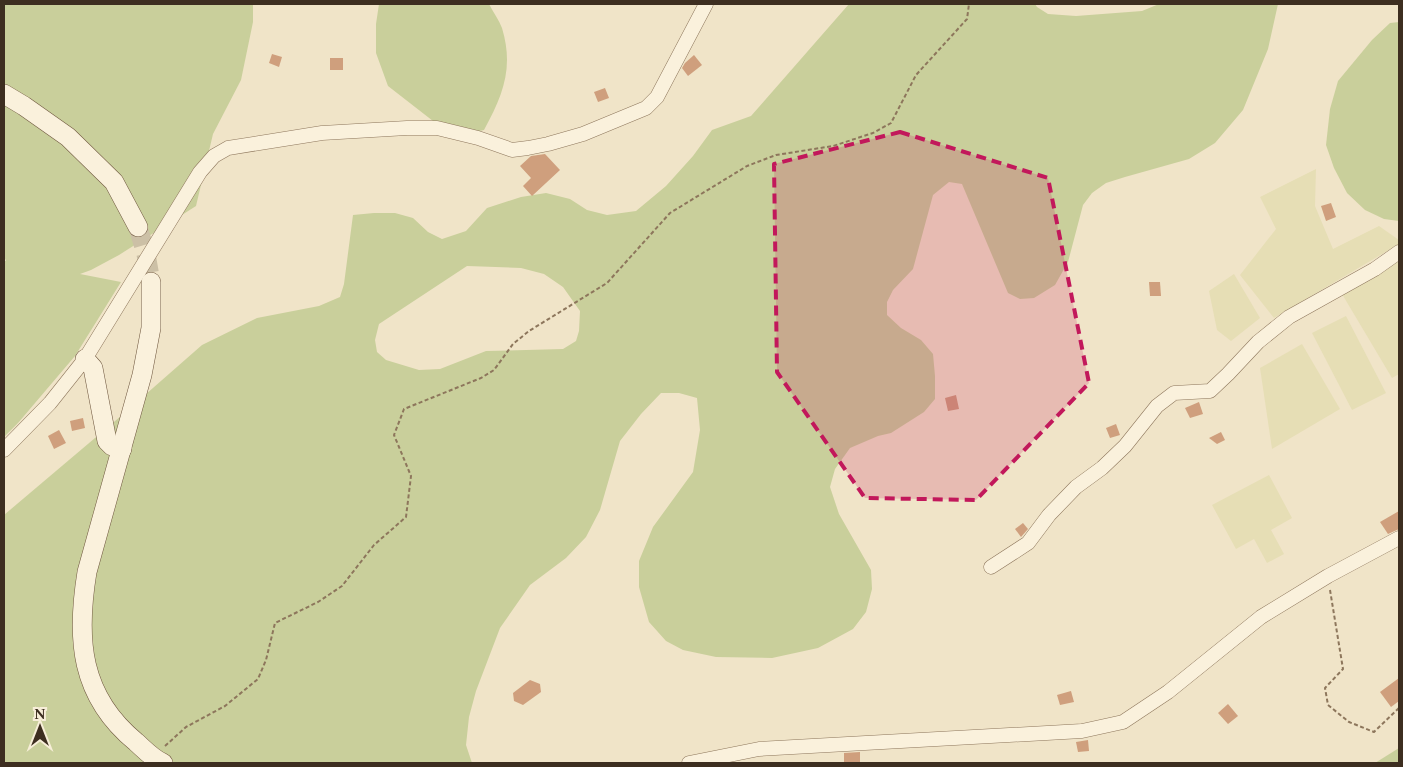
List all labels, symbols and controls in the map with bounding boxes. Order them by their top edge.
north arrow [15,702,65,752]
text: N [34,704,46,725]

